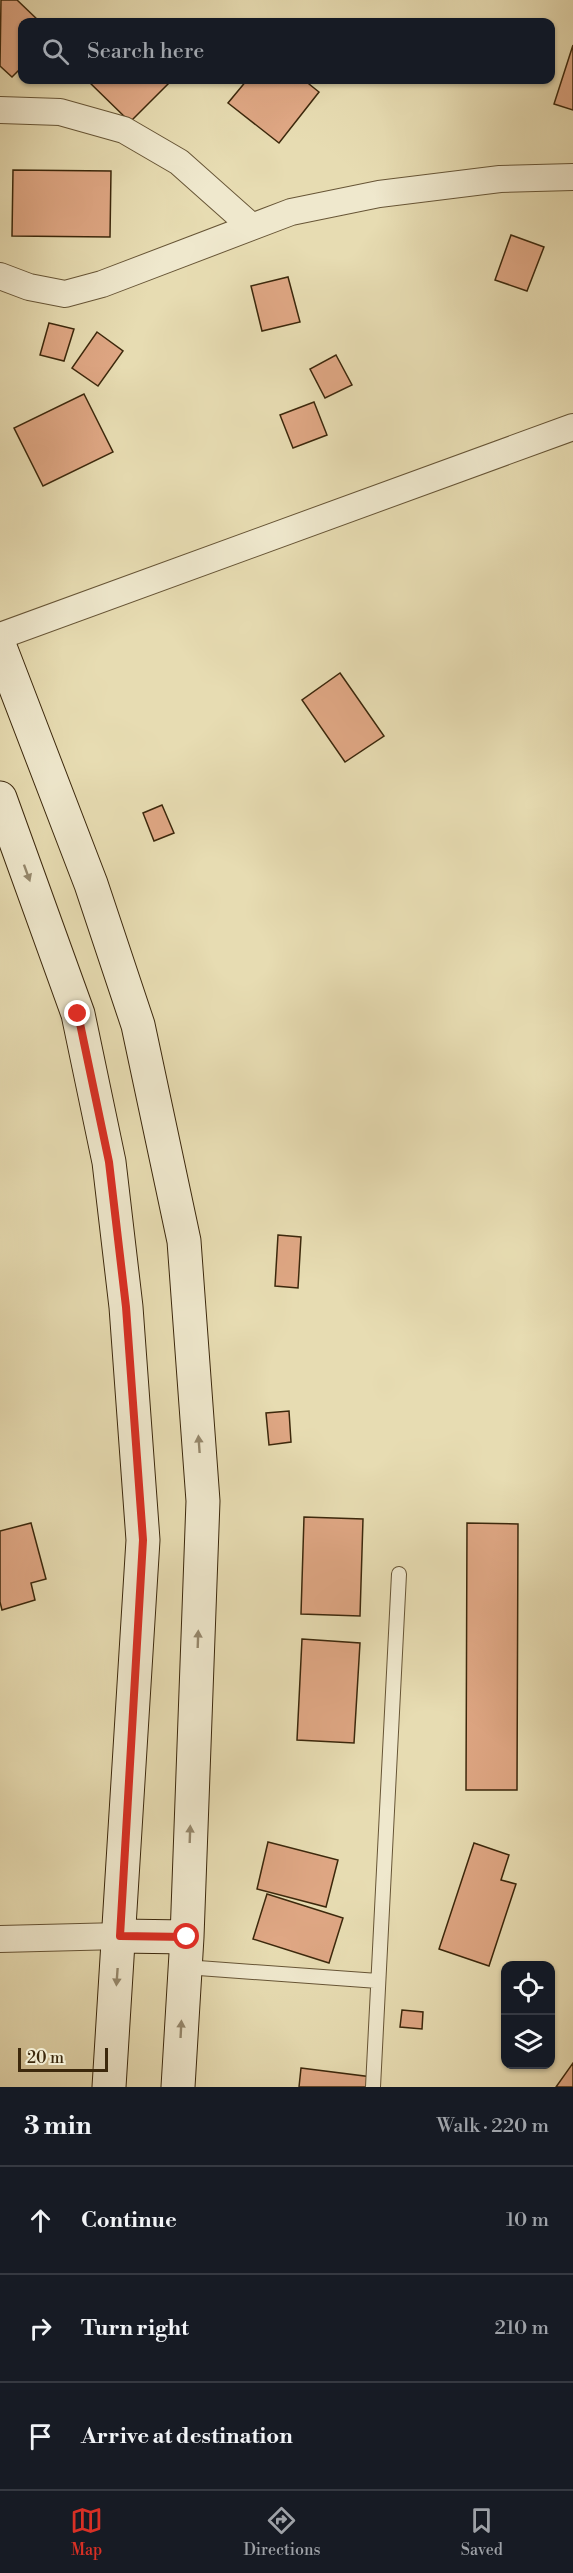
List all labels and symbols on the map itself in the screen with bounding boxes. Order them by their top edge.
one-way arrow [23,864,32,882]
route end [64,1000,90,1026]
one-way arrow [194,1435,204,1454]
one-way arrow [193,1629,202,1648]
one-way arrow [186,1824,195,1843]
route start [173,1923,199,1949]
one-way arrow [112,1968,121,1987]
one-way arrow [177,2019,186,2038]
scale bar [18,2045,108,2072]

